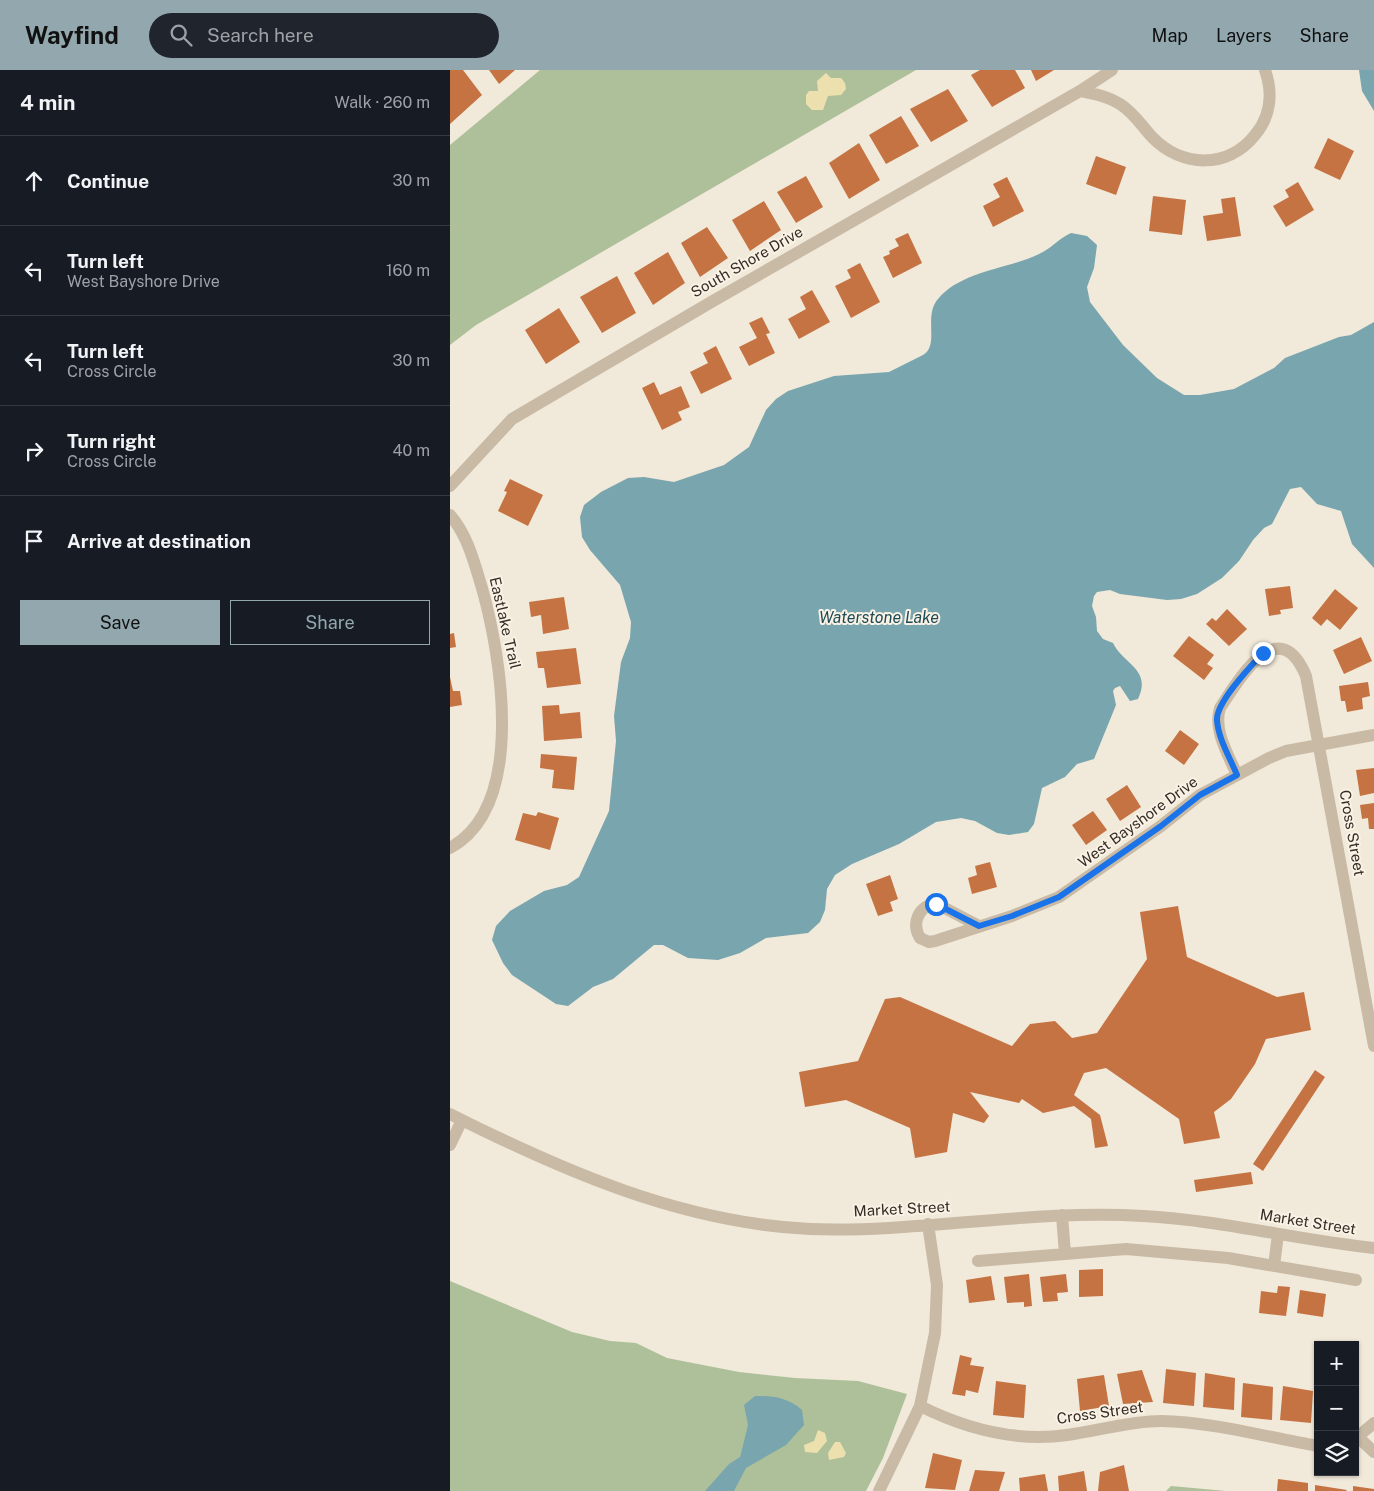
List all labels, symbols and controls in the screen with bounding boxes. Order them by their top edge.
search box [149,13,499,58]
text: Wayfind [25,21,119,49]
icon: search [167,21,195,49]
text: Search here [207,24,314,46]
text: Map [1152,25,1188,46]
text: Layers [1216,25,1272,46]
text: Share [1300,25,1349,46]
text: 4 min [20,90,75,115]
text: Walk · 260 m [335,93,430,112]
icon: ahead [20,167,48,195]
text: Continue [67,170,149,192]
text: 30 m [393,171,430,190]
street label: South Shore Drive [688,223,806,300]
text: Turn left [67,250,144,272]
icon: left [20,257,48,285]
text: 160 m [386,261,430,280]
text: West Bayshore Drive [67,272,220,291]
text: Turn left [67,340,144,362]
icon: left [20,347,48,375]
text: 30 m [393,351,430,370]
text: Cross Circle [67,362,156,381]
text: Turn right [67,430,156,452]
icon: right [20,437,48,465]
text: 40 m [392,441,430,460]
text: Cross Circle [67,452,156,471]
icon: arrive [20,527,48,555]
text: Arrive at destination [67,530,251,552]
street label: Eastlake Trail [487,575,524,671]
button: Save [20,600,220,645]
button: Share [230,600,430,645]
water label: Waterstone Lake [819,608,939,627]
route end [1252,642,1275,665]
street label: West Bayshore Drive [1075,773,1201,871]
street label: Cross Street [1337,789,1368,877]
route start [925,893,948,916]
street label: Market Street [853,1197,951,1220]
street label: Market Street [1259,1206,1357,1238]
map controls [1314,1341,1359,1476]
button: + [1314,1341,1359,1386]
button: − [1314,1386,1359,1431]
street label: Cross Street [1056,1398,1144,1427]
button: layers [1314,1431,1359,1476]

